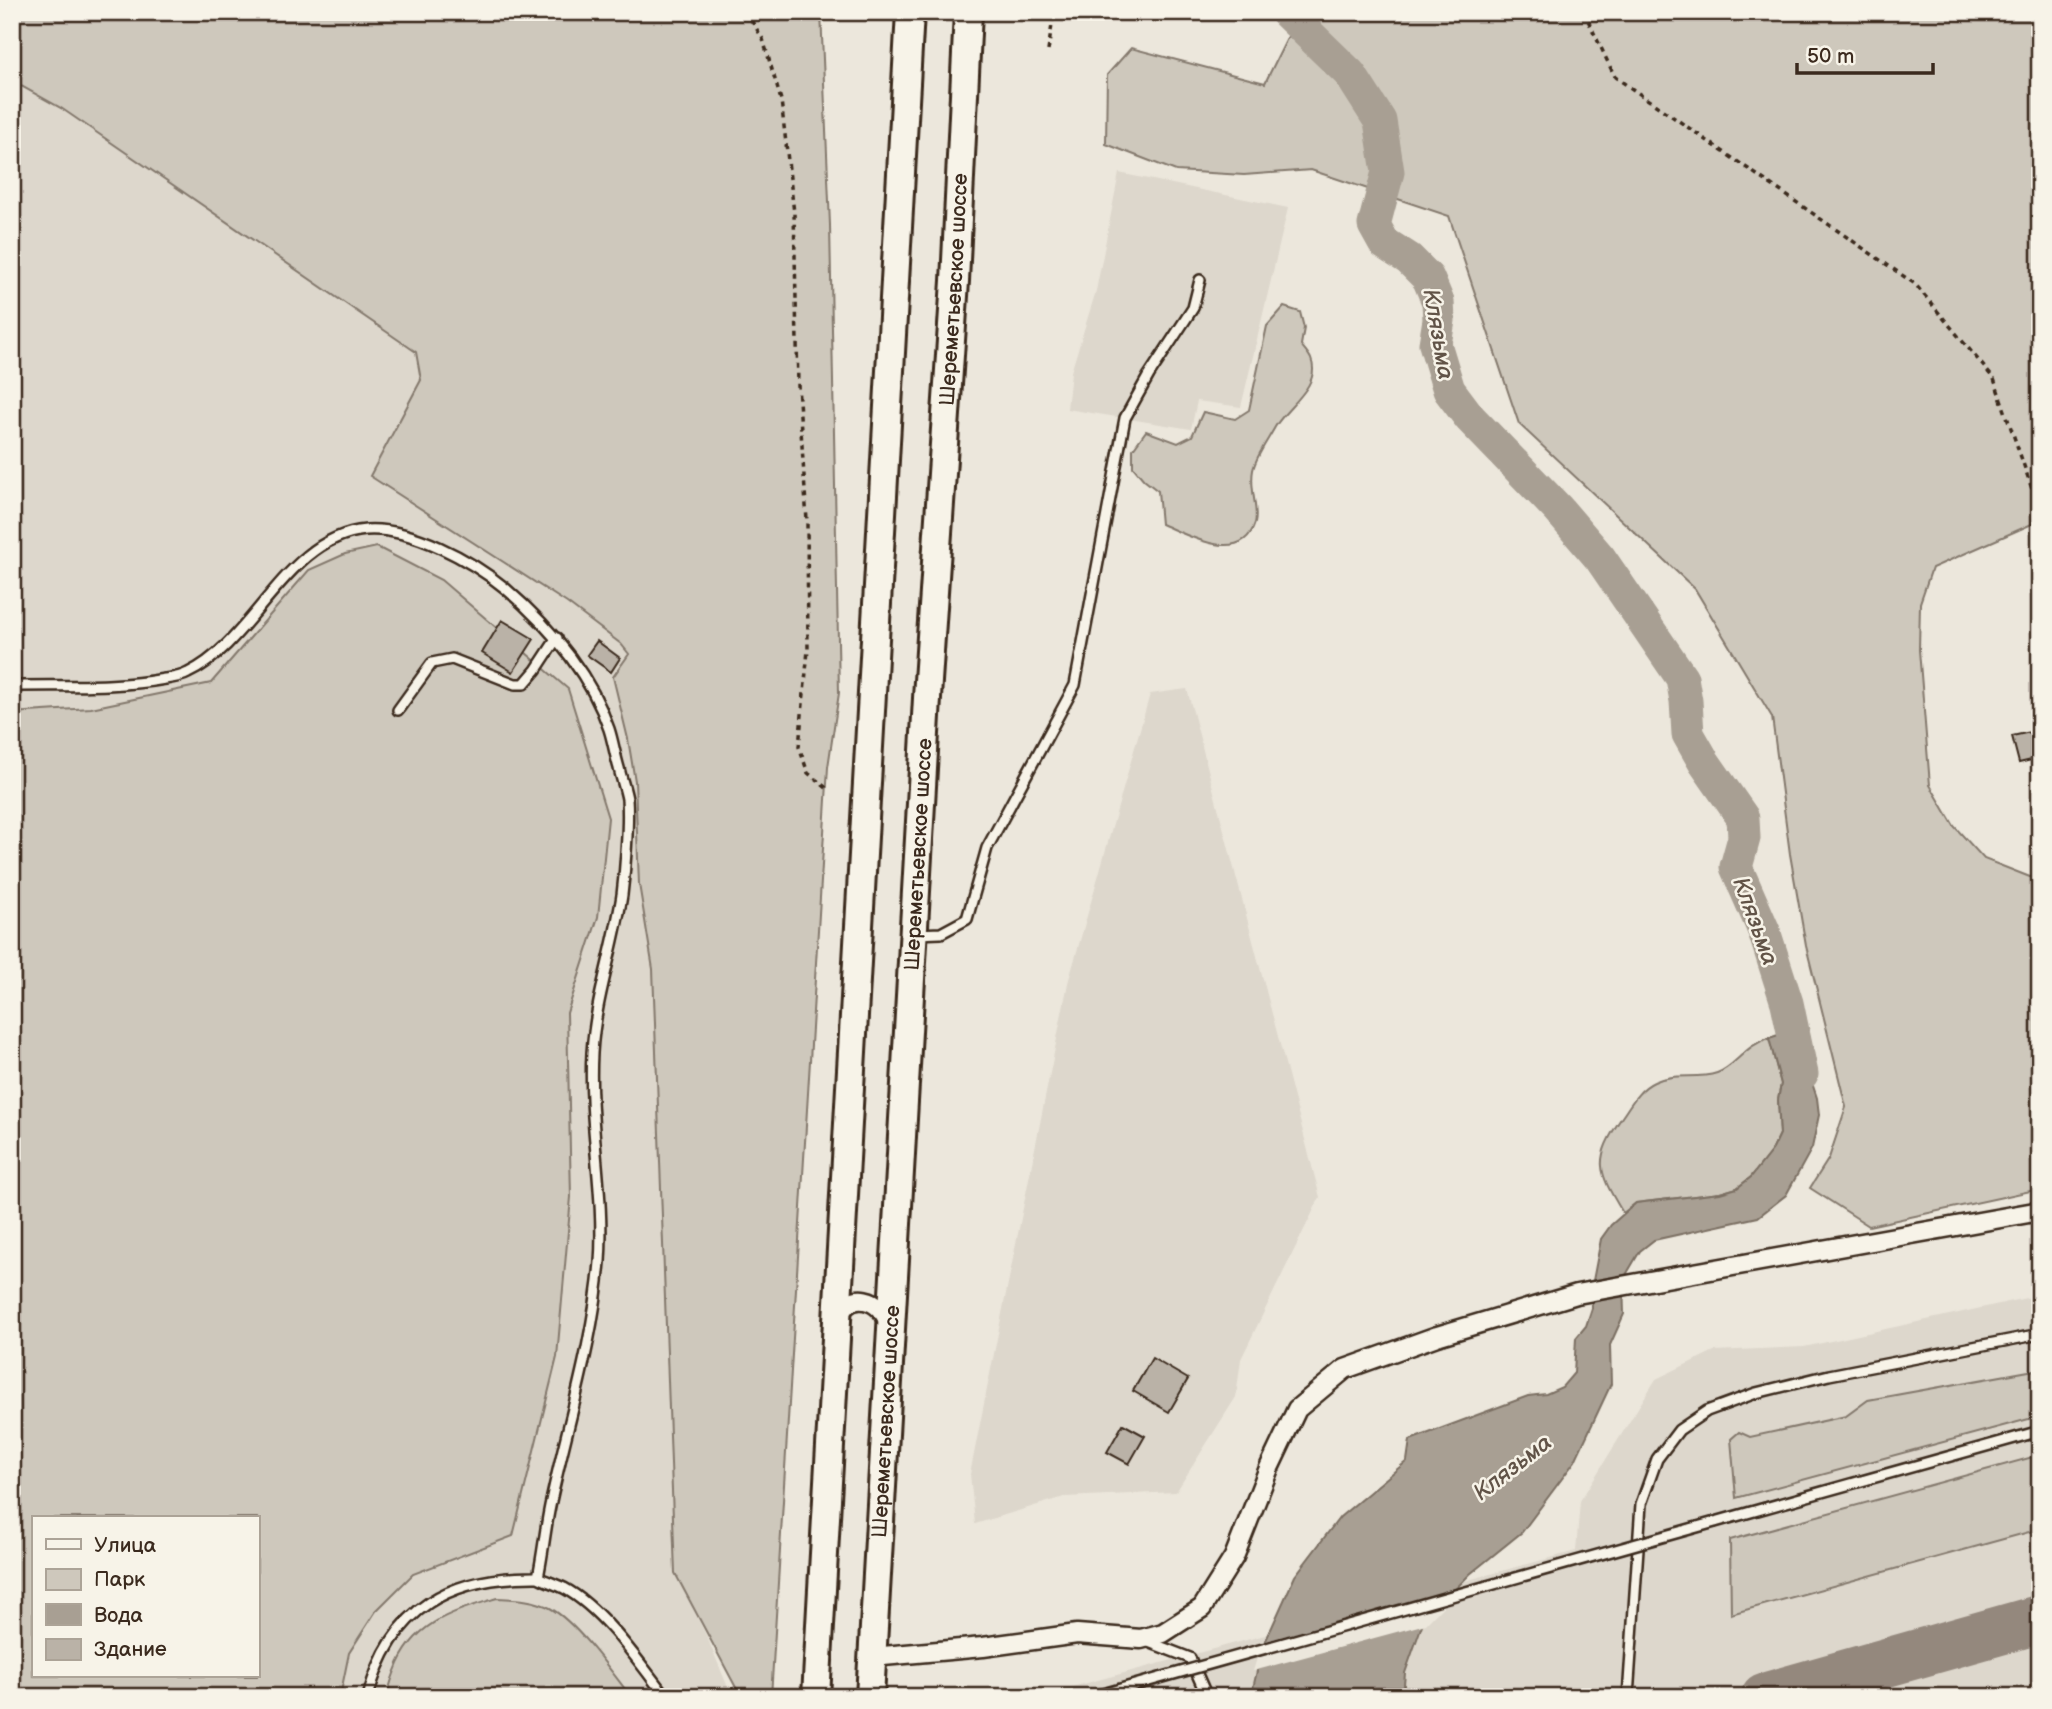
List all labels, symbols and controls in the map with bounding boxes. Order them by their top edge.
scale bar [1797,32,1933,76]
text: 50 m [1807,44,1854,69]
street label: Шереметьевское шоссе [935,172,973,407]
water label: Клязьма [1416,286,1460,382]
street label: Шереметьевское шоссе [899,737,938,971]
water label: Клязьма [1726,873,1784,969]
street label: Шереметьевское шоссе [867,1304,905,1538]
water label: Клязьма [1468,1428,1557,1507]
legend [32,1516,259,1678]
text: Улица [94,1533,157,1558]
text: Парк [94,1567,145,1592]
text: Вода [94,1603,143,1628]
text: Здание [94,1637,167,1662]

